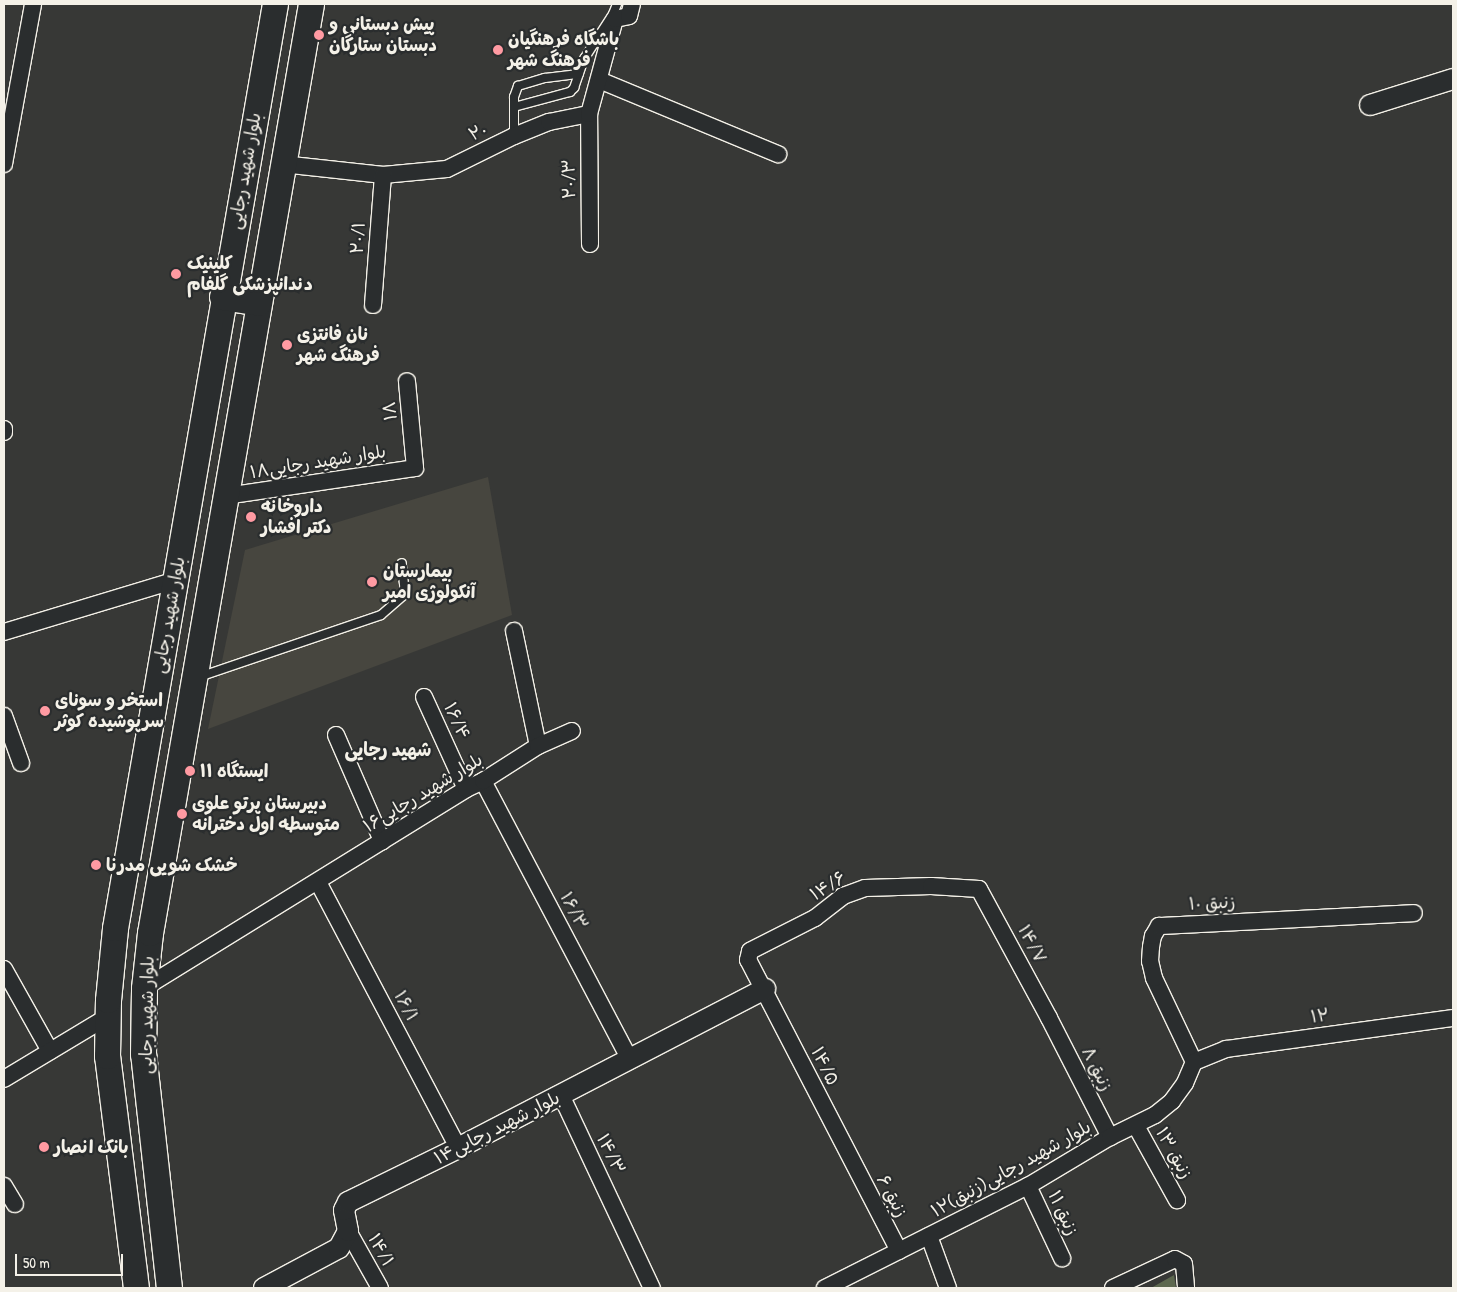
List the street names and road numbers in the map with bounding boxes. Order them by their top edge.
street label: بلوار شهید رجایی [224,111,266,231]
street label: ۲۰ [465,118,491,146]
street label: ۲۰/۳ [558,159,580,199]
street label: ۲۰/۱ [346,221,370,255]
street label: ۱۸ [378,400,402,422]
street label: بلوار شهید رجایی۱۸ [248,441,388,483]
street label: بلوار شهید رجایی [148,555,190,675]
street label: ۱۶/۴ [439,699,475,743]
street label: بلوار شهید رجایی۱۶ [359,749,487,837]
street label: ۱۴/۶ [806,867,850,905]
street label: ۱۶/۳ [555,888,593,934]
street label: زنبق ۱۰ [1188,891,1236,915]
street label: ۱۴/۷ [1013,921,1051,967]
street label: بلوار شهید رجایی [135,956,159,1074]
street label: ۱۶/۱ [389,987,423,1025]
street label: ۱۲ [1309,1004,1331,1028]
street label: ۱۴/۵ [807,1043,843,1089]
street label: زنبق ۸ [1077,1043,1117,1095]
street label: بلوار شهید رجایی۱۴ [430,1087,564,1169]
street label: ۱۲بلوار شهید رجایی(زنبق) [927,1116,1095,1222]
street label: زنبق ۱۳ [1151,1124,1197,1182]
street label: ۱۴/۳ [592,1130,630,1178]
street label: زنبق ۶ [872,1171,912,1221]
street label: زنبق ۱۱ [1043,1187,1083,1239]
street label: ۱۴/۱ [363,1230,399,1270]

